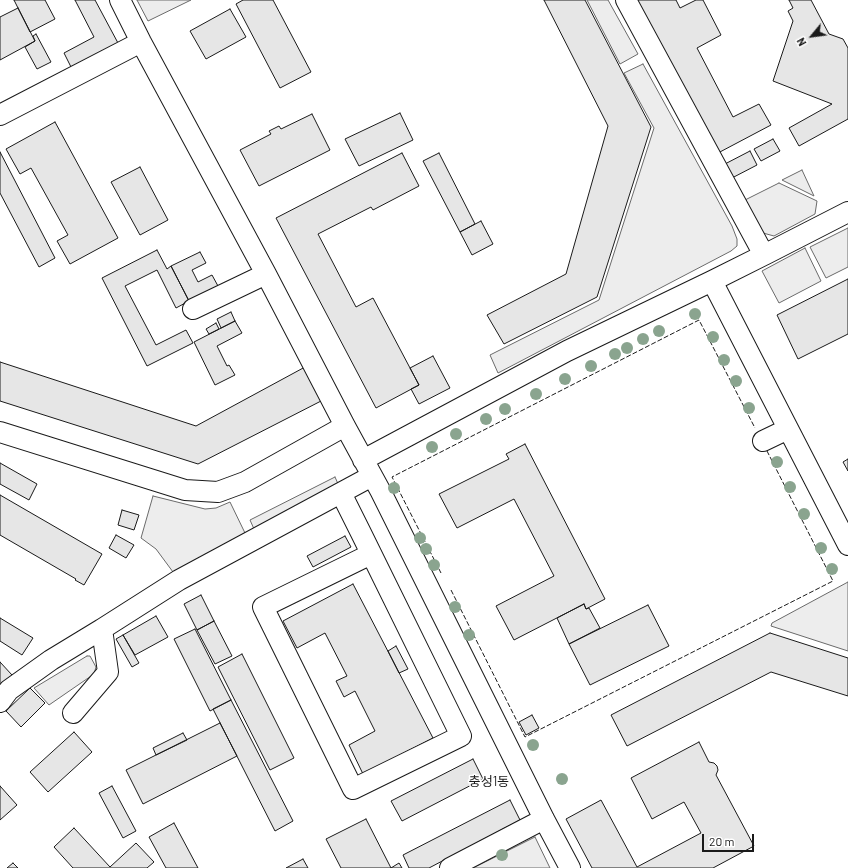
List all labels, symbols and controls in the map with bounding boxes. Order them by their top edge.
north arrow [792,16,832,56]
text: N [794,36,809,48]
district label: 충성1동 [469,774,509,790]
scale bar [704,826,756,852]
text: 20 m [709,834,735,848]

